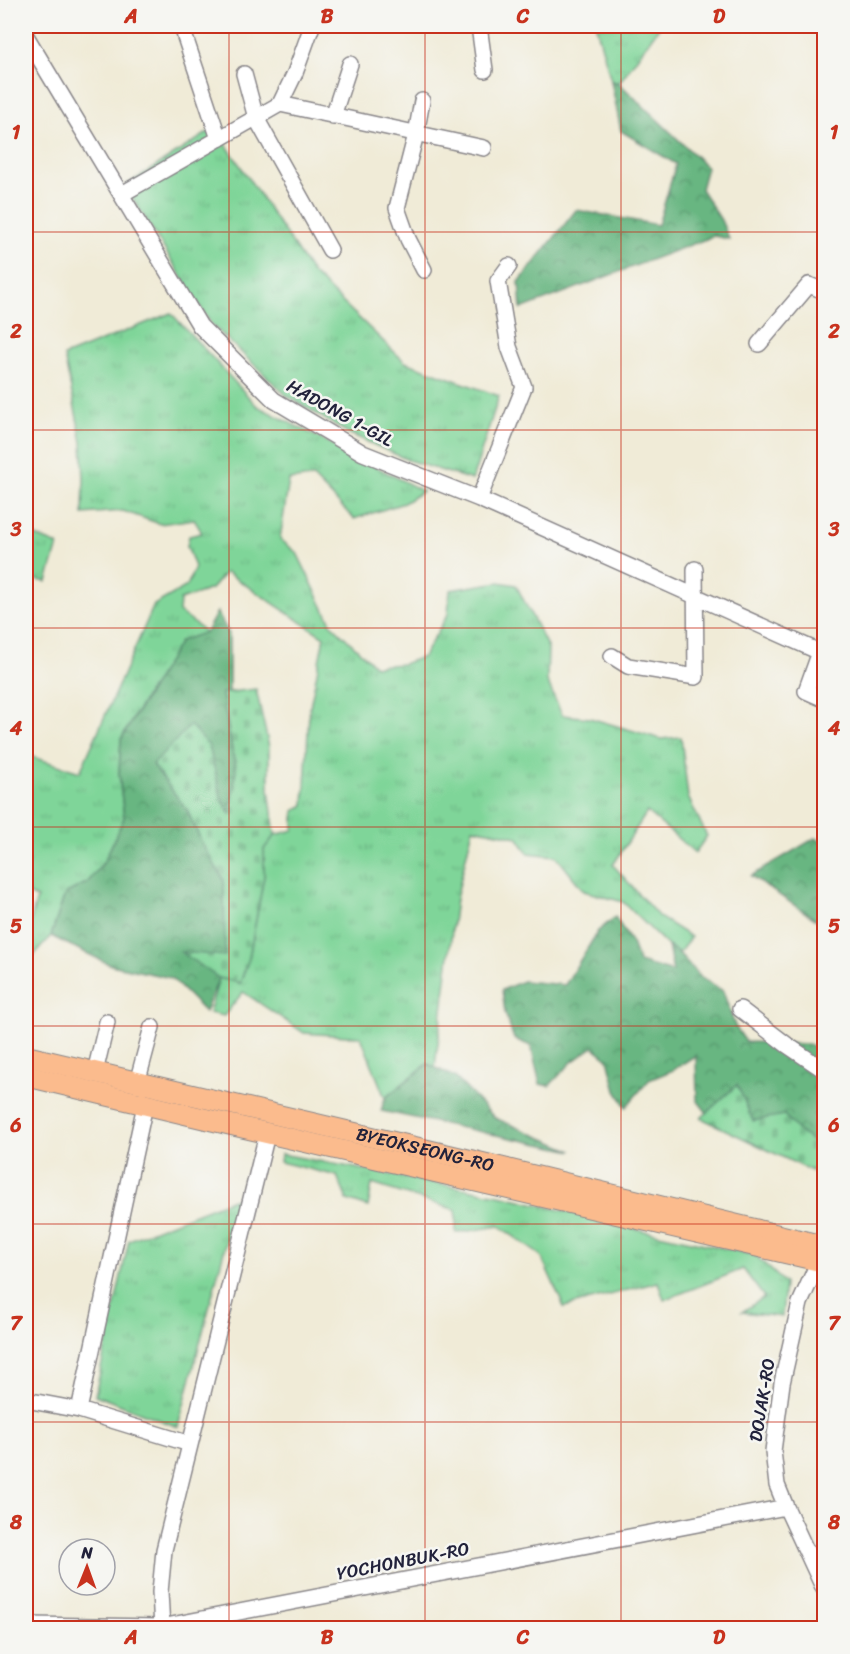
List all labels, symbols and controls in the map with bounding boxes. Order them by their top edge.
text: A [123,0,138,34]
text: B [321,0,334,34]
text: C [516,0,530,34]
text: D [713,0,726,34]
text: 1 [12,115,21,150]
text: 1 [830,115,839,150]
text: 2 [9,314,22,349]
text: 2 [827,314,840,349]
street label: HADONG 1-GIL [281,370,400,456]
text: 3 [10,512,22,547]
text: 3 [828,512,840,547]
text: 4 [9,711,23,746]
text: 4 [827,711,841,746]
text: 5 [10,909,22,944]
text: 5 [828,909,840,944]
text: 6 [9,1108,22,1143]
text: 6 [827,1108,840,1143]
street label: BYEOKSEONG-RO [353,1118,497,1181]
text: 7 [10,1306,23,1341]
text: 7 [828,1306,841,1341]
street label: DOJAK-RO [740,1356,784,1444]
text: 8 [9,1505,23,1540]
text: 8 [827,1505,841,1540]
street label: YOCHONBUK-RO [334,1532,472,1590]
north arrow [57,1537,117,1597]
text: N [80,1538,94,1567]
text: A [123,1620,138,1654]
text: B [321,1620,334,1654]
text: C [516,1620,530,1654]
text: D [713,1620,726,1654]

